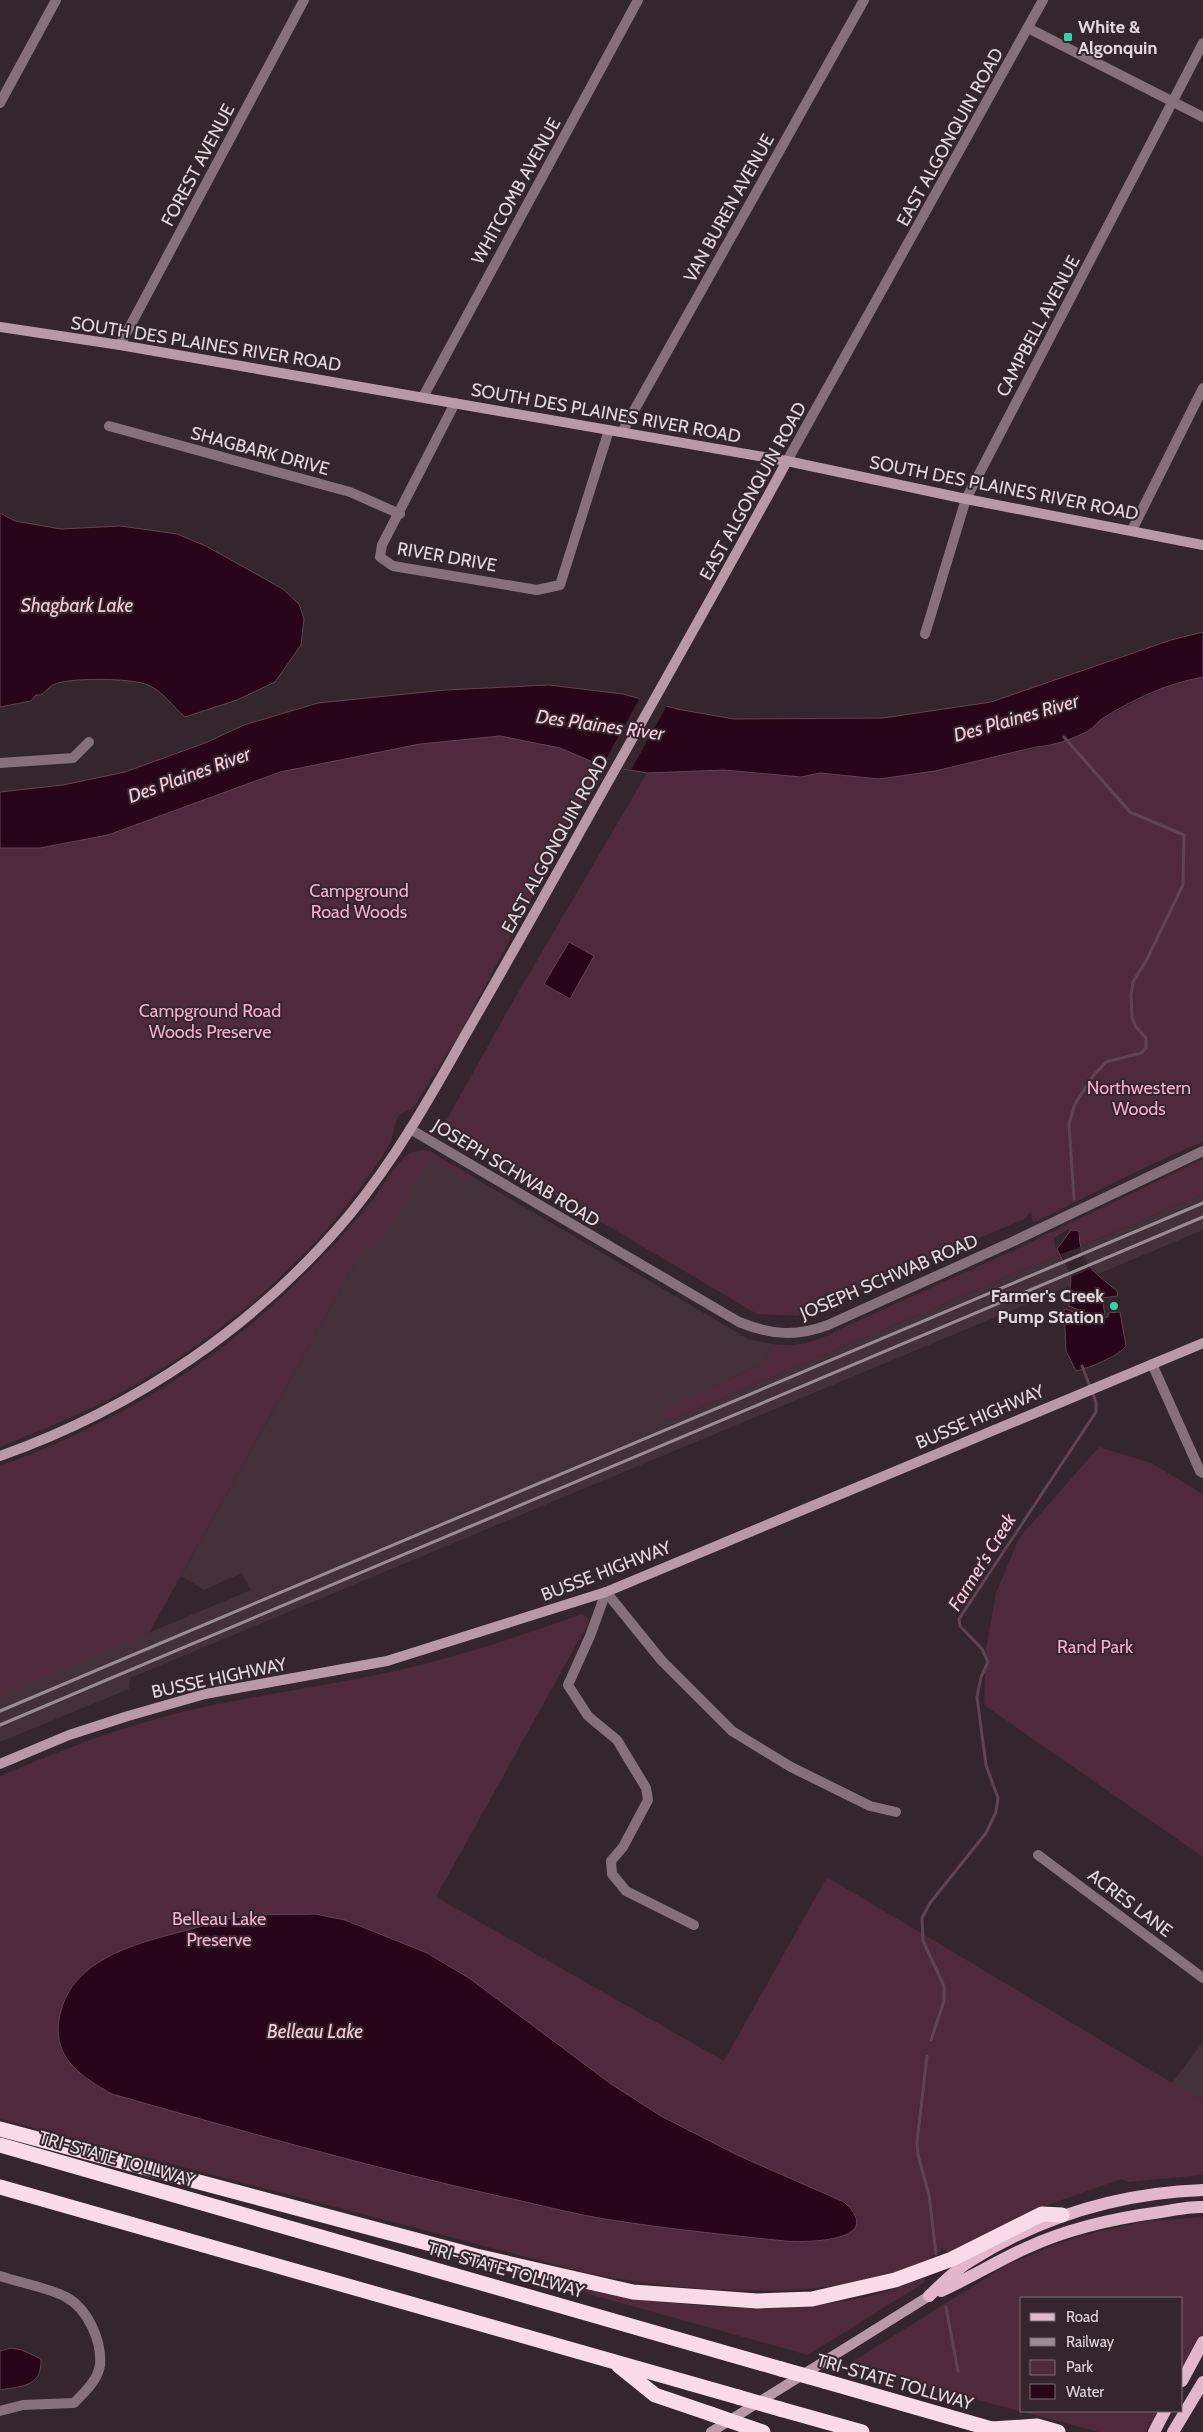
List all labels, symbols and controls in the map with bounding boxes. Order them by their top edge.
place label: White & Algonquin [1078,16,1157,59]
marker: White & Algonquin [1062,31,1074,43]
street label: EAST ALGONQUIN ROAD [892,44,1008,230]
street label: FOREST AVENUE [157,100,239,230]
street label: WHITCOMB AVENUE [467,114,565,268]
street label: VAN BUREN AVENUE [679,130,779,286]
street label: CAMPBELL AVENUE [992,252,1084,400]
street label: SOUTH DES PLAINES RIVER ROAD [69,312,343,376]
street label: SOUTH DES PLAINES RIVER ROAD [469,378,743,448]
street label: EAST ALGONQUIN ROAD [695,398,811,584]
street label: SHAGBARK DRIVE [188,422,332,480]
street label: SOUTH DES PLAINES RIVER ROAD [868,451,1140,525]
street label: RIVER DRIVE [395,537,499,577]
water label: Shagbark Lake [21,594,134,617]
water label: Des Plaines River [951,689,1082,747]
water label: Des Plaines River [535,705,667,746]
water label: Des Plaines River [124,742,255,808]
street label: EAST ALGONQUIN ROAD [497,751,613,937]
park label: Campground Road Woods [309,880,409,923]
park label: Campground Road Woods Preserve [139,1000,281,1043]
park label: Northwestern Woods [1087,1077,1191,1120]
street label: JOSEPH SCHWAB ROAD [428,1114,604,1232]
street label: JOSEPH SCHWAB ROAD [796,1230,981,1325]
place label: Farmer's Creek Pump Station [991,1285,1104,1328]
marker: Farmer's Creek Pump Station [1108,1300,1120,1312]
street label: BUSSE HIGHWAY [912,1380,1048,1454]
water label: Farmer's Creek [943,1508,1021,1615]
street label: BUSSE HIGHWAY [538,1536,675,1606]
park label: Rand Park [1057,1636,1134,1658]
street label: BUSSE HIGHWAY [149,1653,289,1703]
street label: ACRES LANE [1083,1864,1177,1942]
park label: Belleau Lake Preserve [172,1908,266,1951]
water label: Belleau Lake [267,2020,363,2043]
street label: TRI-STATE TOLLWAY [36,2126,199,2192]
street label: TRI-STATE TOLLWAY [425,2237,588,2303]
legend [1020,2297,1183,2412]
text: Road [1066,2308,1099,2326]
text: Railway [1066,2333,1115,2351]
street label: TRI-STATE TOLLWAY [814,2349,977,2415]
text: Park [1066,2358,1093,2376]
text: Water [1066,2383,1104,2401]

